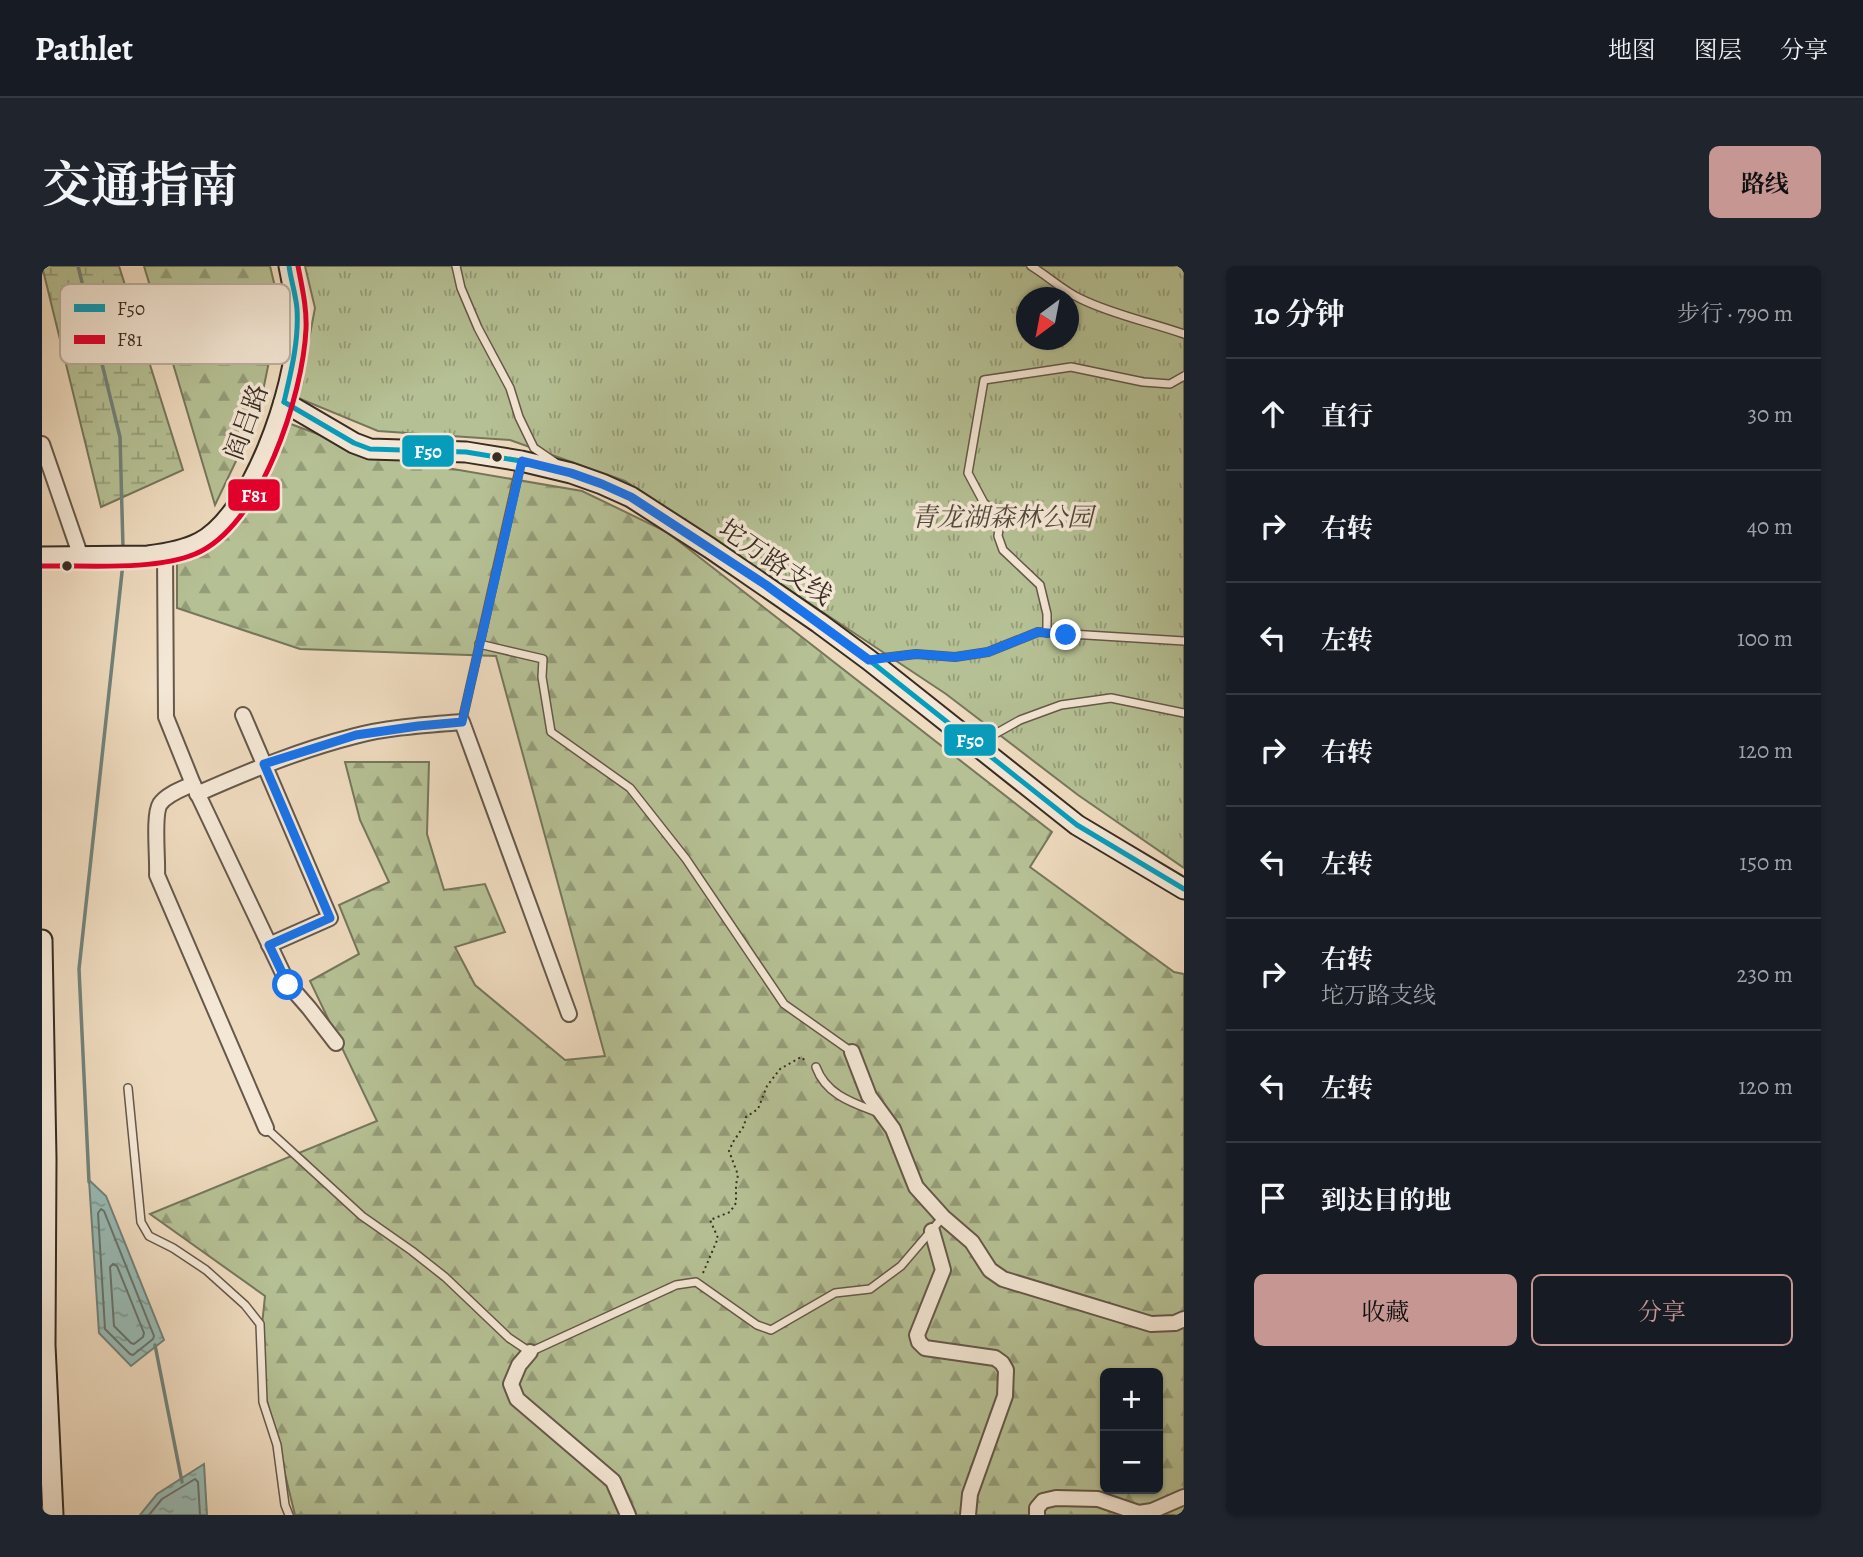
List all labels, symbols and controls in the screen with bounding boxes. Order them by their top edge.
text: Pathlet [35,26,133,71]
text: 地图 [1608,34,1656,66]
text: 图层 [1694,34,1742,66]
text: 分享 [1780,34,1828,66]
button: 路线 [1709,146,1821,218]
text: 交通指南 [42,152,238,219]
legend [60,284,290,364]
north arrow [1016,287,1079,350]
text: 10 分钟 [1254,294,1345,334]
text: F50 [117,296,145,322]
text: 步行 · 790 m [1677,298,1793,329]
text: F81 [117,327,143,353]
street label: 阎吕路 [217,380,276,465]
icon: ahead [1254,395,1292,433]
text: 直行 [1321,399,1373,434]
text: 30 m [1747,399,1793,430]
line badge: F50 [401,434,455,468]
text: F50 [414,439,442,465]
unlabelled marker [490,450,504,464]
line badge: F81 [227,478,281,512]
text: F81 [241,483,267,509]
park label: 青龙湖森林公园 [911,500,1097,535]
icon: right [1254,507,1292,545]
text: 右转 [1321,511,1373,546]
text: 40 m [1747,511,1793,542]
street label: 坨万路支线 [712,512,839,613]
unlabelled marker [60,559,74,573]
route end [1050,619,1081,650]
icon: left [1254,619,1292,657]
text: 左转 [1321,623,1373,658]
text: 100 m [1737,623,1793,654]
line badge: F50 [943,723,997,757]
text: F50 [956,728,984,754]
icon: right [1254,731,1292,769]
text: 右转 [1321,735,1373,770]
text: 120 m [1738,735,1793,766]
icon: left [1254,843,1292,881]
text: 左转 [1321,847,1373,882]
text: 150 m [1739,847,1793,878]
text: 右转 [1321,942,1373,977]
icon: right [1254,955,1292,993]
text: 230 m [1737,959,1793,990]
route start [272,969,303,1000]
text: 坨万路支线 [1321,980,1436,1011]
icon: left [1254,1067,1292,1105]
text: 左转 [1321,1071,1373,1106]
text: 120 m [1738,1071,1793,1102]
icon: arrive [1254,1179,1292,1217]
text: 到达目的地 [1321,1183,1451,1218]
button: 收藏 [1254,1274,1517,1346]
button: 分享 [1531,1274,1793,1346]
map controls [1100,1368,1163,1494]
button: + [1100,1368,1163,1431]
button: − [1100,1431,1163,1494]

